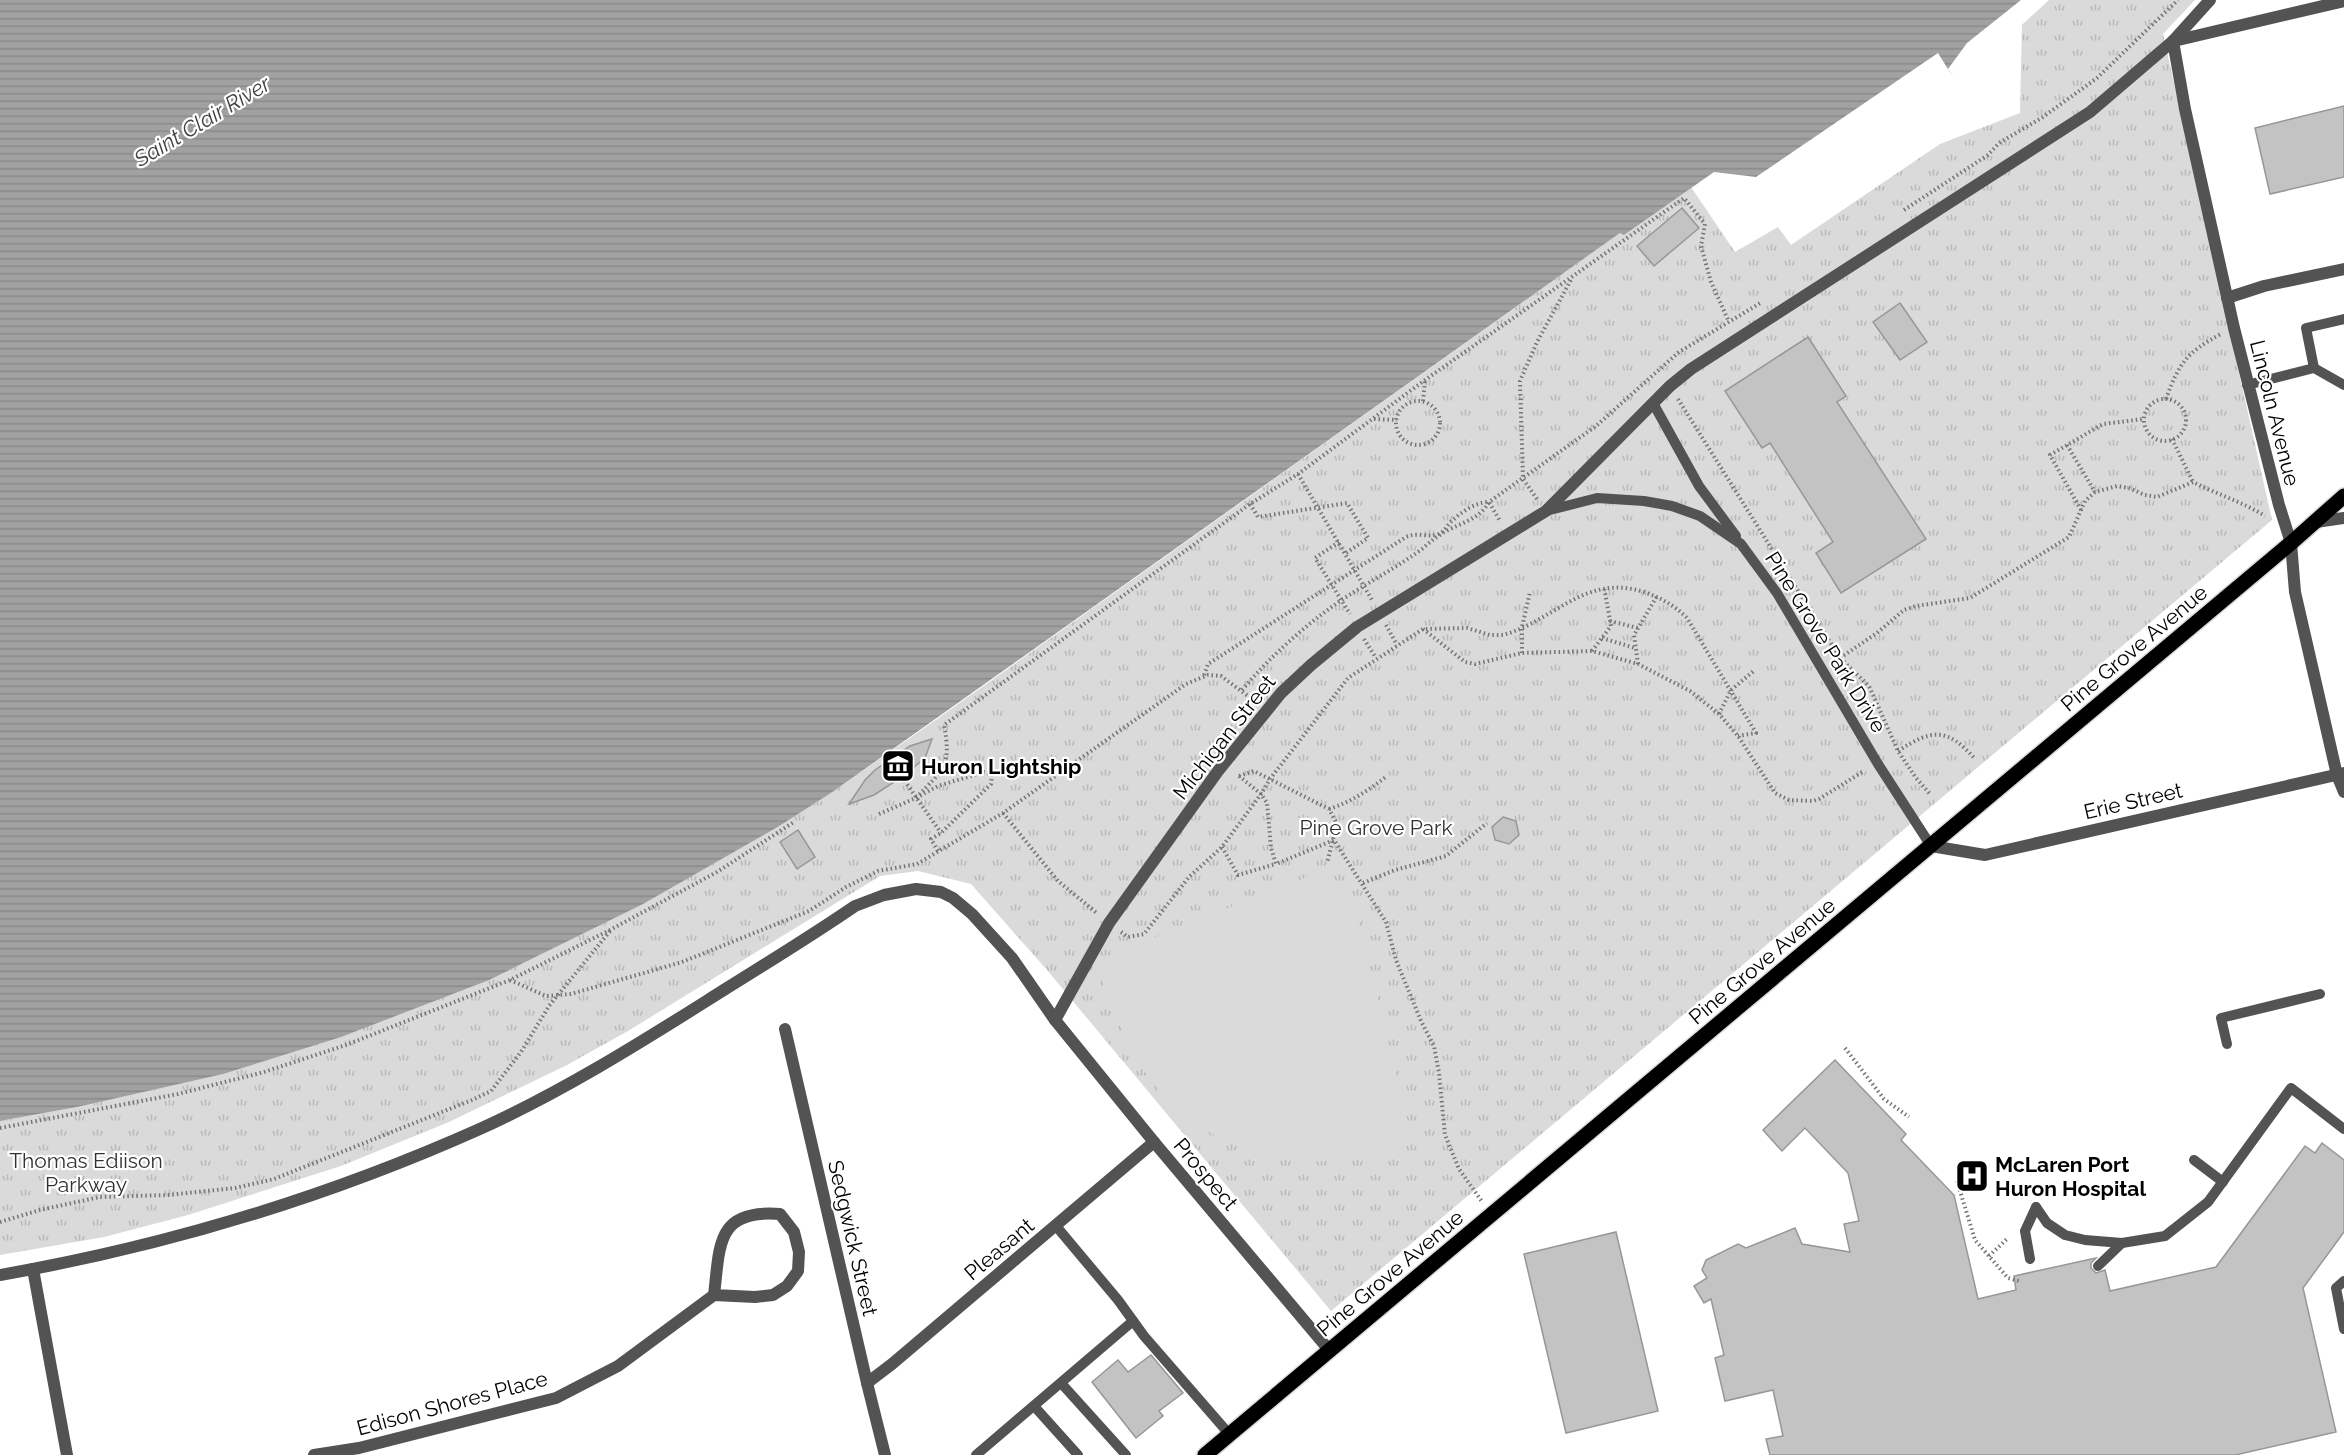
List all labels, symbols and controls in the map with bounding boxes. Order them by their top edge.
water label: Saint Clair River [128,69,276,172]
street label: Lincoln Avenue [2245,338,2305,488]
street label: Pine Grove Park Drive [1760,547,1892,737]
street label: Pine Grove Avenue [2056,580,2212,716]
street label: Michigan Street [1167,670,1281,804]
museum icon: Huron Lightship [880,748,916,784]
place label: Huron Lightship [921,754,1081,779]
street label: Erie Street [2081,778,2185,824]
park label: Pine Grove Park [1299,815,1453,840]
street label: Pine Grove Avenue [1684,893,1840,1029]
street label: Prospect [1169,1133,1243,1215]
park label: Thomas Ediison Parkway [9,1148,163,1197]
place label: McLaren Port Huron Hospital [1995,1152,2146,1201]
street label: Sedgwick Street [823,1158,883,1318]
hospital icon: McLaren Port Huron Hospital [1954,1158,1990,1194]
street label: Pine Grove Avenue [1312,1205,1468,1341]
street label: Pleasant [959,1213,1039,1285]
street label: Edison Shores Place [354,1365,550,1441]

